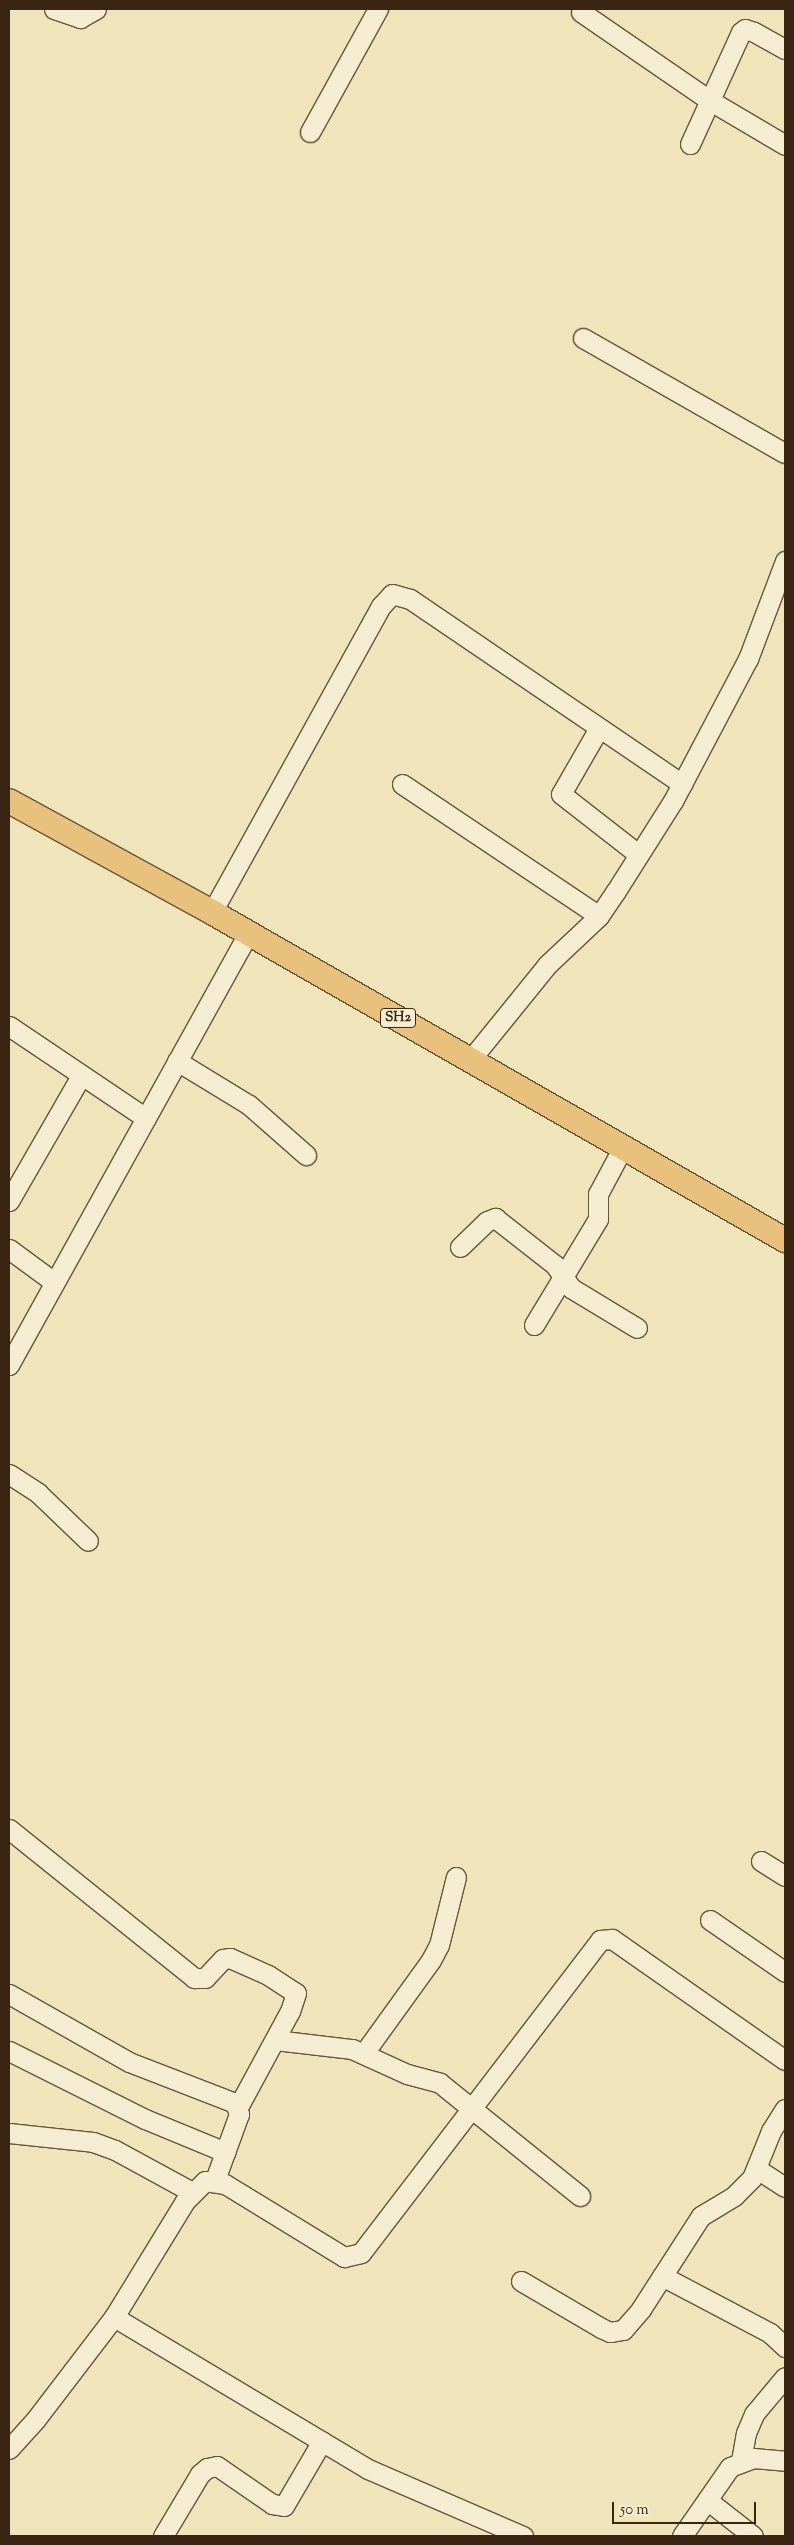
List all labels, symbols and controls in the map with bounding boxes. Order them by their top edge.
road number: SH2 [379,1006,417,1030]
scale bar [614,2492,758,2524]
text: 50 m [620,2500,649,2521]

